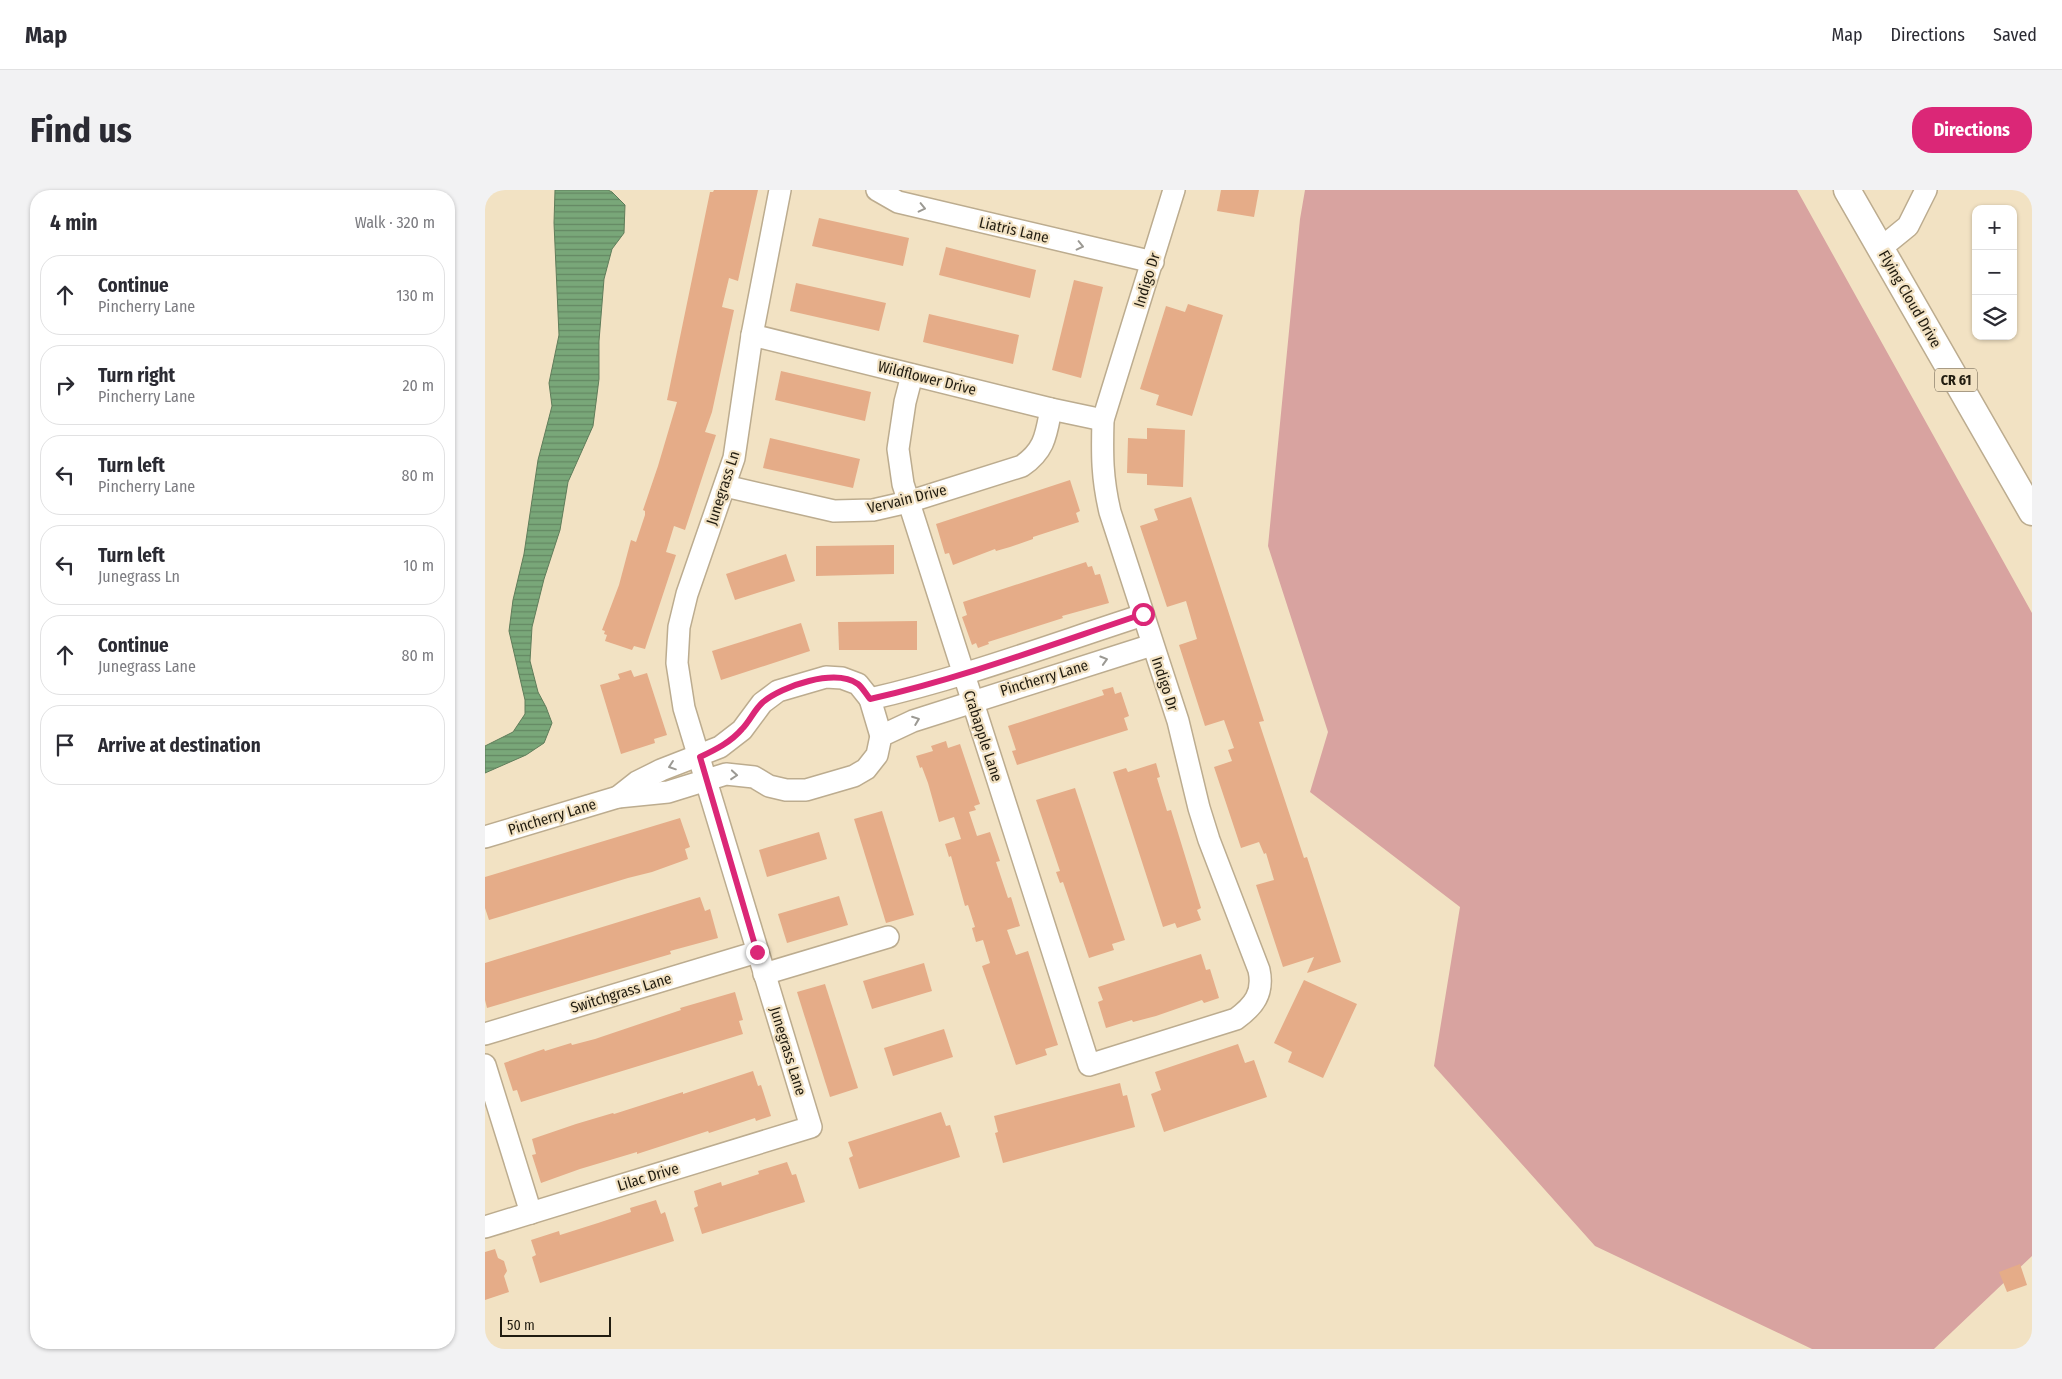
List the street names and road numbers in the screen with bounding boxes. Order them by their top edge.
street label: Liatris Lane [977,213,1051,247]
street label: Flying Cloud Drive [1875,247,1945,351]
street label: Indigo Dr [1130,250,1164,309]
street label: Wildflower Drive [876,357,978,399]
road number: CR 61 [1935,368,1977,392]
street label: Junegrass Ln [703,449,743,527]
street label: Vervain Drive [866,481,948,517]
street label: Indigo Dr [1148,655,1182,714]
street label: Pincherry Lane [998,656,1090,700]
street label: Crabapple Lane [960,688,1006,784]
street label: Pincherry Lane [506,795,598,839]
street label: Switchgrass Lane [568,969,674,1017]
street label: Junegrass Lane [766,1005,810,1097]
street label: Lilac Drive [615,1159,681,1195]

